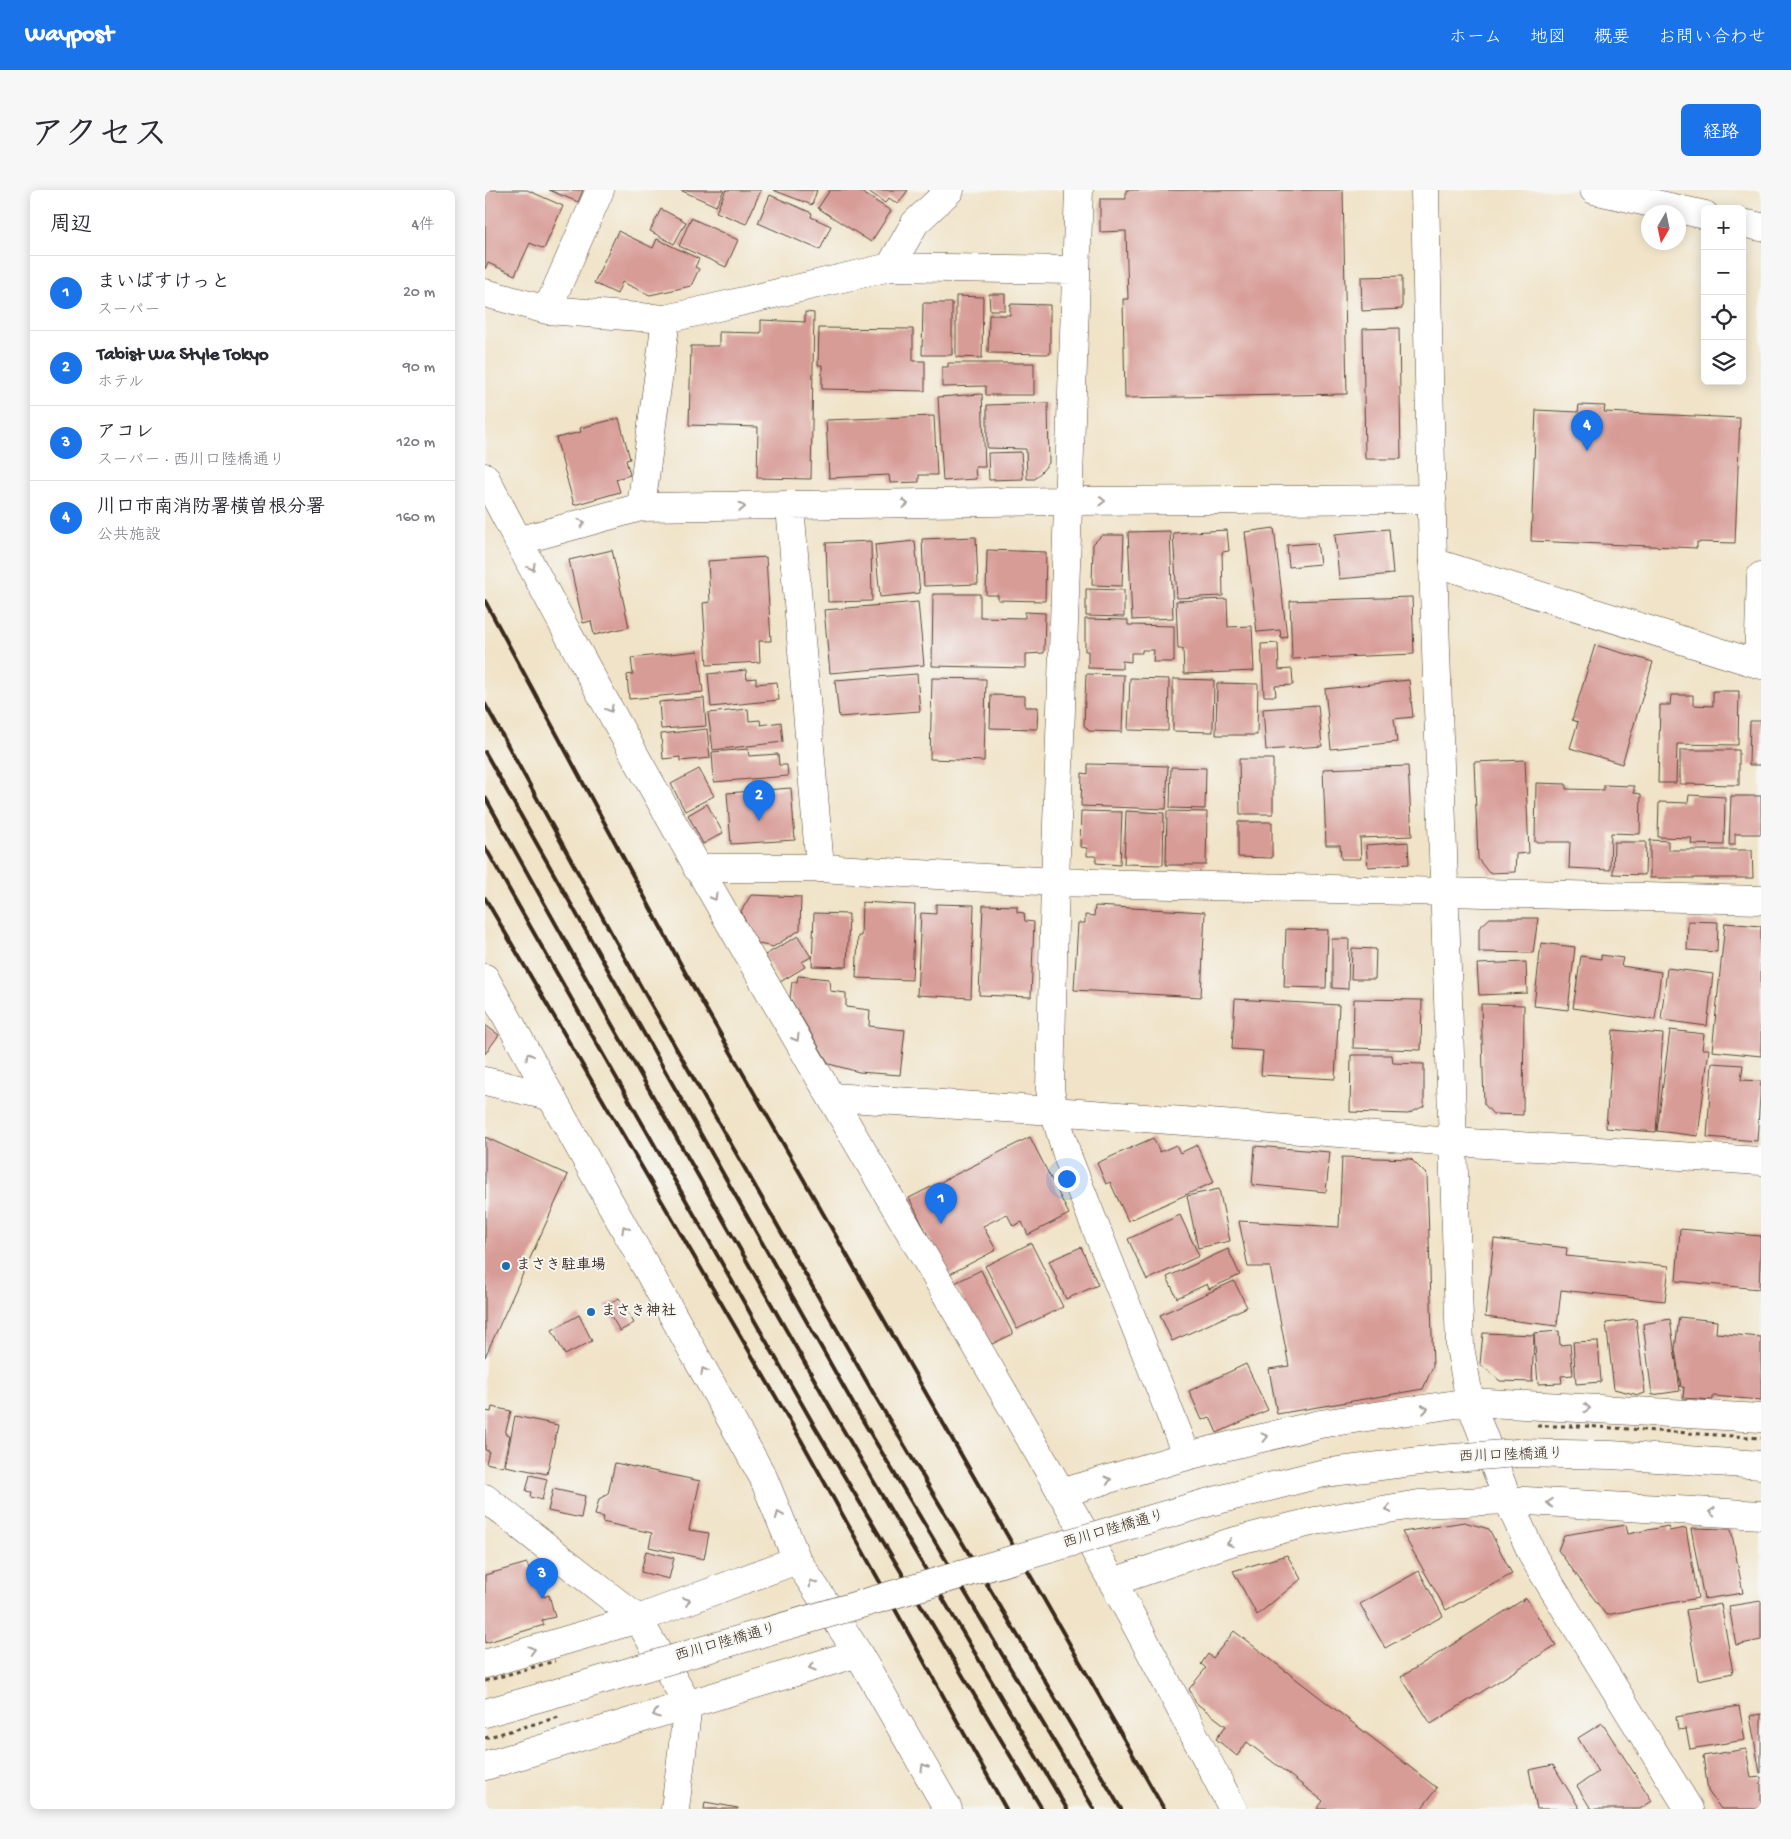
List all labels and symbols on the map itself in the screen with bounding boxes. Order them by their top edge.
north arrow [1641,205,1686,250]
pin: 4 [1571,410,1603,451]
one-way arrow [1098,496,1106,506]
one-way arrow [901,499,909,509]
one-way arrow [738,501,746,512]
one-way arrow [577,519,585,529]
one-way arrow [526,561,536,570]
one-way arrow [604,704,614,713]
pin: 2 [743,780,775,821]
one-way arrow [708,892,718,901]
one-way arrow [790,1032,800,1041]
one-way arrow [525,1053,535,1062]
your location [1054,1166,1080,1192]
pin: 1 [925,1183,957,1224]
one-way arrow [621,1225,631,1234]
place label: まさき駐車場 [516,1256,606,1275]
marker: まさき駐車場 [500,1260,512,1272]
place label: まさき神社 [601,1302,676,1321]
marker: まさき神社 [585,1306,597,1318]
one-way arrow [700,1367,710,1376]
one-way arrow [1583,1403,1591,1414]
one-way arrow [1421,1404,1429,1415]
one-way arrow [1261,1433,1269,1443]
street label: 西川口陸橋通り [1458,1445,1564,1467]
one-way arrow [1104,1475,1112,1485]
one-way arrow [1546,1497,1554,1508]
one-way arrow [1384,1503,1393,1513]
street label: 西川口陸橋通り [1061,1507,1167,1553]
one-way arrow [1708,1507,1716,1518]
one-way arrow [774,1511,785,1520]
one-way arrow [1226,1538,1234,1548]
pin: 3 [526,1558,558,1599]
one-way arrow [809,1579,818,1589]
one-way arrow [682,1597,690,1607]
street label: 西川口陸橋通り [673,1620,779,1666]
one-way arrow [527,1646,535,1656]
one-way arrow [808,1661,816,1671]
one-way arrow [652,1708,661,1718]
one-way arrow [920,1763,930,1772]

